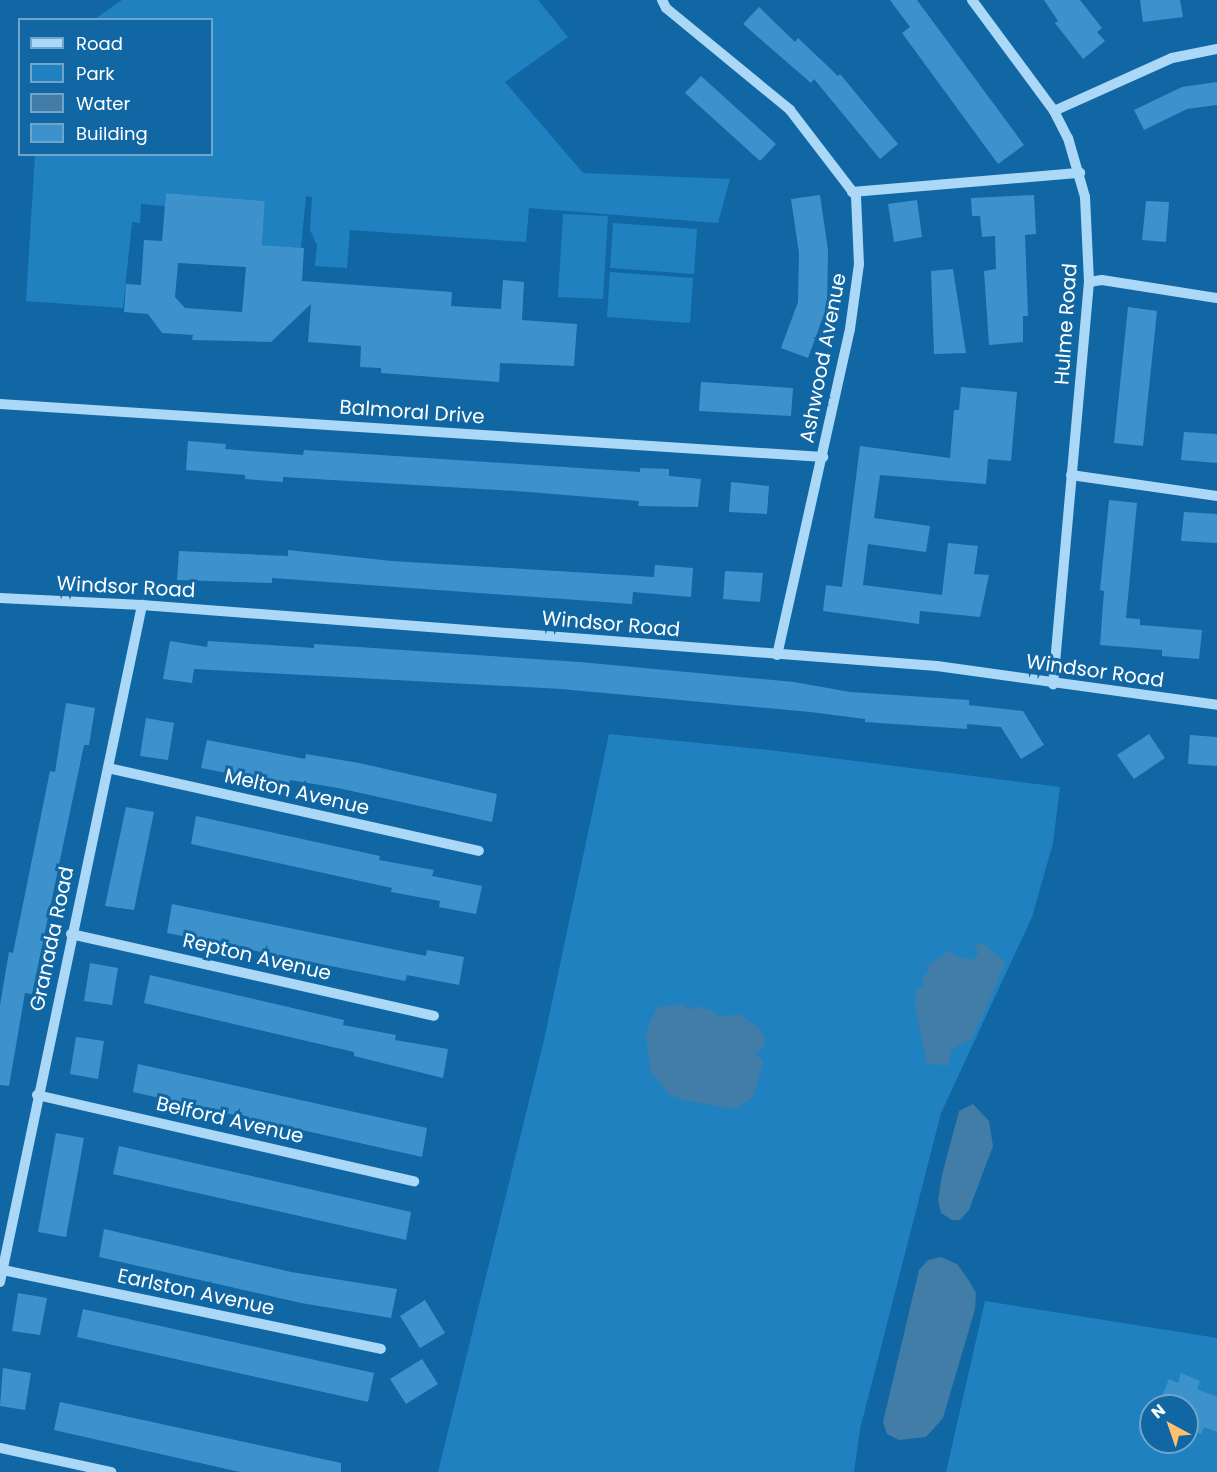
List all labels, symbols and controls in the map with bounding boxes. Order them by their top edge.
legend [18,18,213,156]
text: Road [76,31,123,56]
text: Park [76,61,115,86]
text: Water [76,91,130,116]
text: Building [76,121,148,146]
street label: Hulme Road [1050,262,1082,386]
street label: Ashwood Avenue [795,271,851,445]
street label: Balmoral Drive [339,395,485,429]
street label: Windsor Road [56,571,196,603]
street label: Windsor Road [541,606,681,642]
street label: Windsor Road [1025,649,1165,693]
street label: Melton Avenue [222,764,372,820]
street label: Granada Road [25,864,79,1014]
street label: Repton Avenue [181,928,333,986]
street label: Belford Avenue [154,1091,306,1149]
street label: Earlston Avenue [115,1264,277,1320]
north arrow [1139,1394,1199,1454]
text: N [1146,1399,1170,1424]

